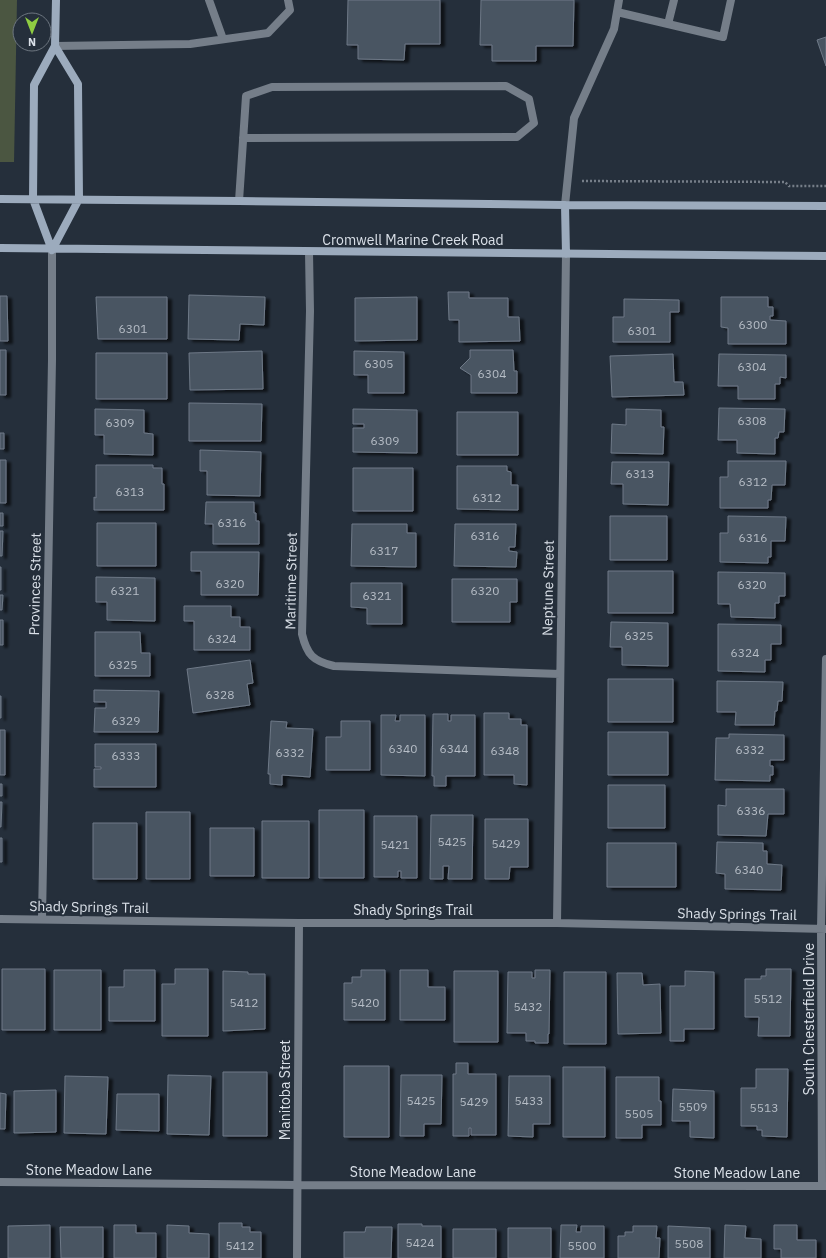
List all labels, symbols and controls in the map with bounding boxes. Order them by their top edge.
north arrow [12,12,52,52]
text: N [28,35,36,49]
street label: Cromwell Marine Creek Road [322,231,504,249]
house number: 6300 [739,317,767,332]
house number: 6301 [119,321,147,336]
house number: 6301 [628,323,656,338]
house number: 6305 [365,356,393,371]
house number: 6304 [738,359,766,374]
house number: 6304 [478,366,506,381]
house number: 6308 [738,413,766,428]
house number: 6309 [106,415,134,430]
house number: 6309 [371,433,399,448]
house number: 6313 [626,466,654,481]
house number: 6312 [739,474,767,489]
house number: 6313 [116,484,144,499]
house number: 6312 [473,490,501,505]
house number: 6316 [218,515,246,530]
house number: 6316 [471,528,499,543]
house number: 6316 [739,530,767,545]
street label: Provinces Street [25,532,45,635]
street label: Maritime Street [281,532,301,630]
street label: Neptune Street [538,540,558,636]
house number: 6317 [370,543,398,558]
house number: 6320 [216,576,244,591]
house number: 6320 [738,577,766,592]
house number: 6321 [111,583,139,598]
house number: 6320 [471,583,499,598]
house number: 6321 [363,588,391,603]
house number: 6325 [625,628,653,643]
house number: 6324 [208,631,236,646]
house number: 6324 [731,645,759,660]
house number: 6325 [109,657,137,672]
house number: 6328 [206,687,234,702]
house number: 6329 [112,713,140,728]
house number: 6340 [389,741,417,756]
house number: 6344 [440,741,468,756]
house number: 6332 [736,742,764,757]
house number: 6348 [491,743,519,758]
house number: 6332 [276,745,304,760]
house number: 6333 [112,748,140,763]
house number: 6336 [737,803,765,818]
house number: 5425 [438,834,466,849]
house number: 5429 [492,836,520,851]
house number: 5421 [381,837,409,852]
house number: 6340 [735,862,763,877]
street label: Shady Springs Trail [29,897,149,917]
street label: Shady Springs Trail [353,901,473,919]
street label: Shady Springs Trail [677,904,797,924]
street label: South Chesterfield Drive [800,943,818,1095]
house number: 5512 [754,991,782,1006]
house number: 5412 [230,995,258,1010]
house number: 5420 [351,995,379,1010]
house number: 5432 [514,999,542,1014]
street label: Manitoba Street [276,1040,294,1140]
house number: 5425 [407,1093,435,1108]
house number: 5433 [515,1093,543,1108]
house number: 5429 [460,1094,488,1109]
house number: 5509 [679,1099,707,1114]
house number: 5513 [750,1100,778,1115]
house number: 5505 [625,1106,653,1121]
street label: Stone Meadow Lane [26,1161,152,1179]
street label: Stone Meadow Lane [350,1163,476,1181]
street label: Stone Meadow Lane [674,1164,800,1182]
house number: 5424 [406,1235,434,1250]
house number: 5508 [675,1236,703,1251]
house number: 5412 [226,1238,254,1253]
house number: 5500 [568,1238,596,1253]

